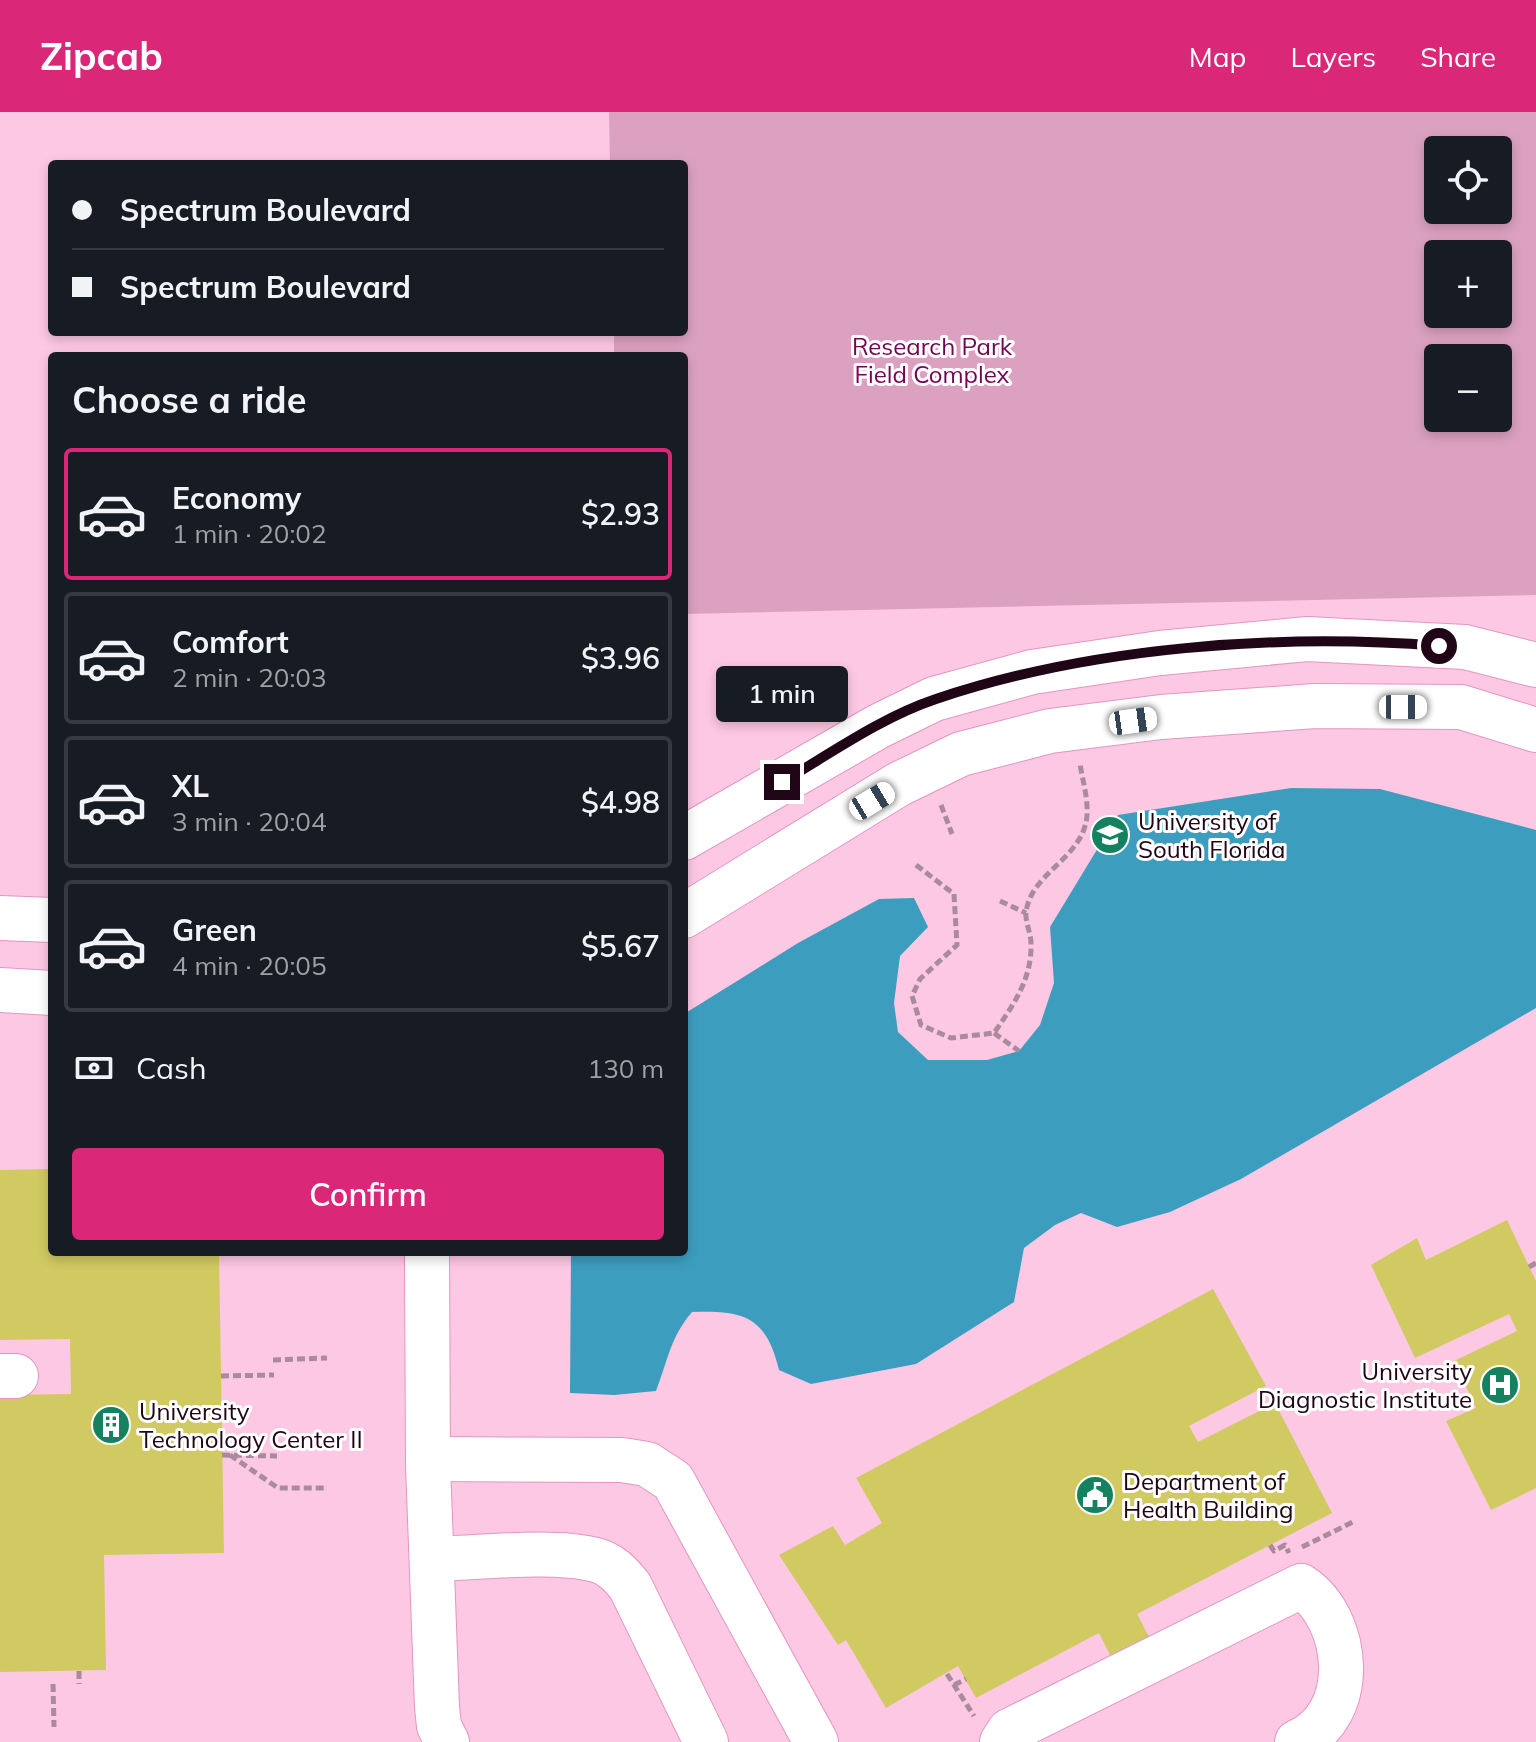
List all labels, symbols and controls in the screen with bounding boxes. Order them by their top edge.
text: Zipcab [40,32,163,80]
text: Map [1189,39,1246,74]
text: Layers [1290,39,1376,74]
text: Share [1420,39,1496,74]
map controls [1424,136,1512,432]
button: locate [1424,136,1512,224]
text: Spectrum Boulevard [120,191,411,229]
button: + [1424,240,1512,328]
text: Spectrum Boulevard [120,268,411,306]
park label: Research Park Field Complex [852,331,1013,389]
button: − [1424,344,1512,432]
text: Choose a ride [72,377,306,422]
icon: car [76,478,148,550]
text: Economy [172,479,301,517]
text: $2.93 [581,495,660,533]
text: 1 min · 20:02 [172,517,327,550]
icon: car [76,622,148,694]
text: Comfort [172,623,289,661]
route start [1421,628,1457,664]
text: $3.96 [581,639,660,677]
text: 2 min · 20:03 [172,661,327,694]
callout: 1 min [716,666,848,722]
text: 1 min [748,677,816,710]
car [1379,695,1427,719]
car [1108,706,1158,736]
route end [764,764,800,800]
icon: car [76,766,148,838]
text: XL [172,767,209,805]
car [845,778,899,824]
text: $4.98 [581,783,660,821]
text: 3 min · 20:04 [172,805,327,838]
place label: University of South Florida [1138,806,1285,864]
school or university icon: University of South Florida [1089,814,1131,856]
icon: car [76,910,148,982]
text: Green [172,911,257,949]
text: $5.67 [581,927,660,965]
text: 4 min · 20:05 [172,949,327,982]
icon: cash [72,1046,116,1090]
text: Cash [136,1049,207,1087]
text: 130 m [588,1052,664,1085]
button: Confirm [72,1148,664,1240]
place label: University Diagnostic Institute [1258,1356,1472,1414]
hospital icon: University Diagnostic Institute [1479,1364,1521,1406]
place label: University Technology Center II [139,1396,363,1454]
building icon: University Technology Center II [90,1404,132,1446]
place label: Department of Health Building [1123,1466,1294,1524]
public building icon: Department of Health Building [1074,1474,1116,1516]

